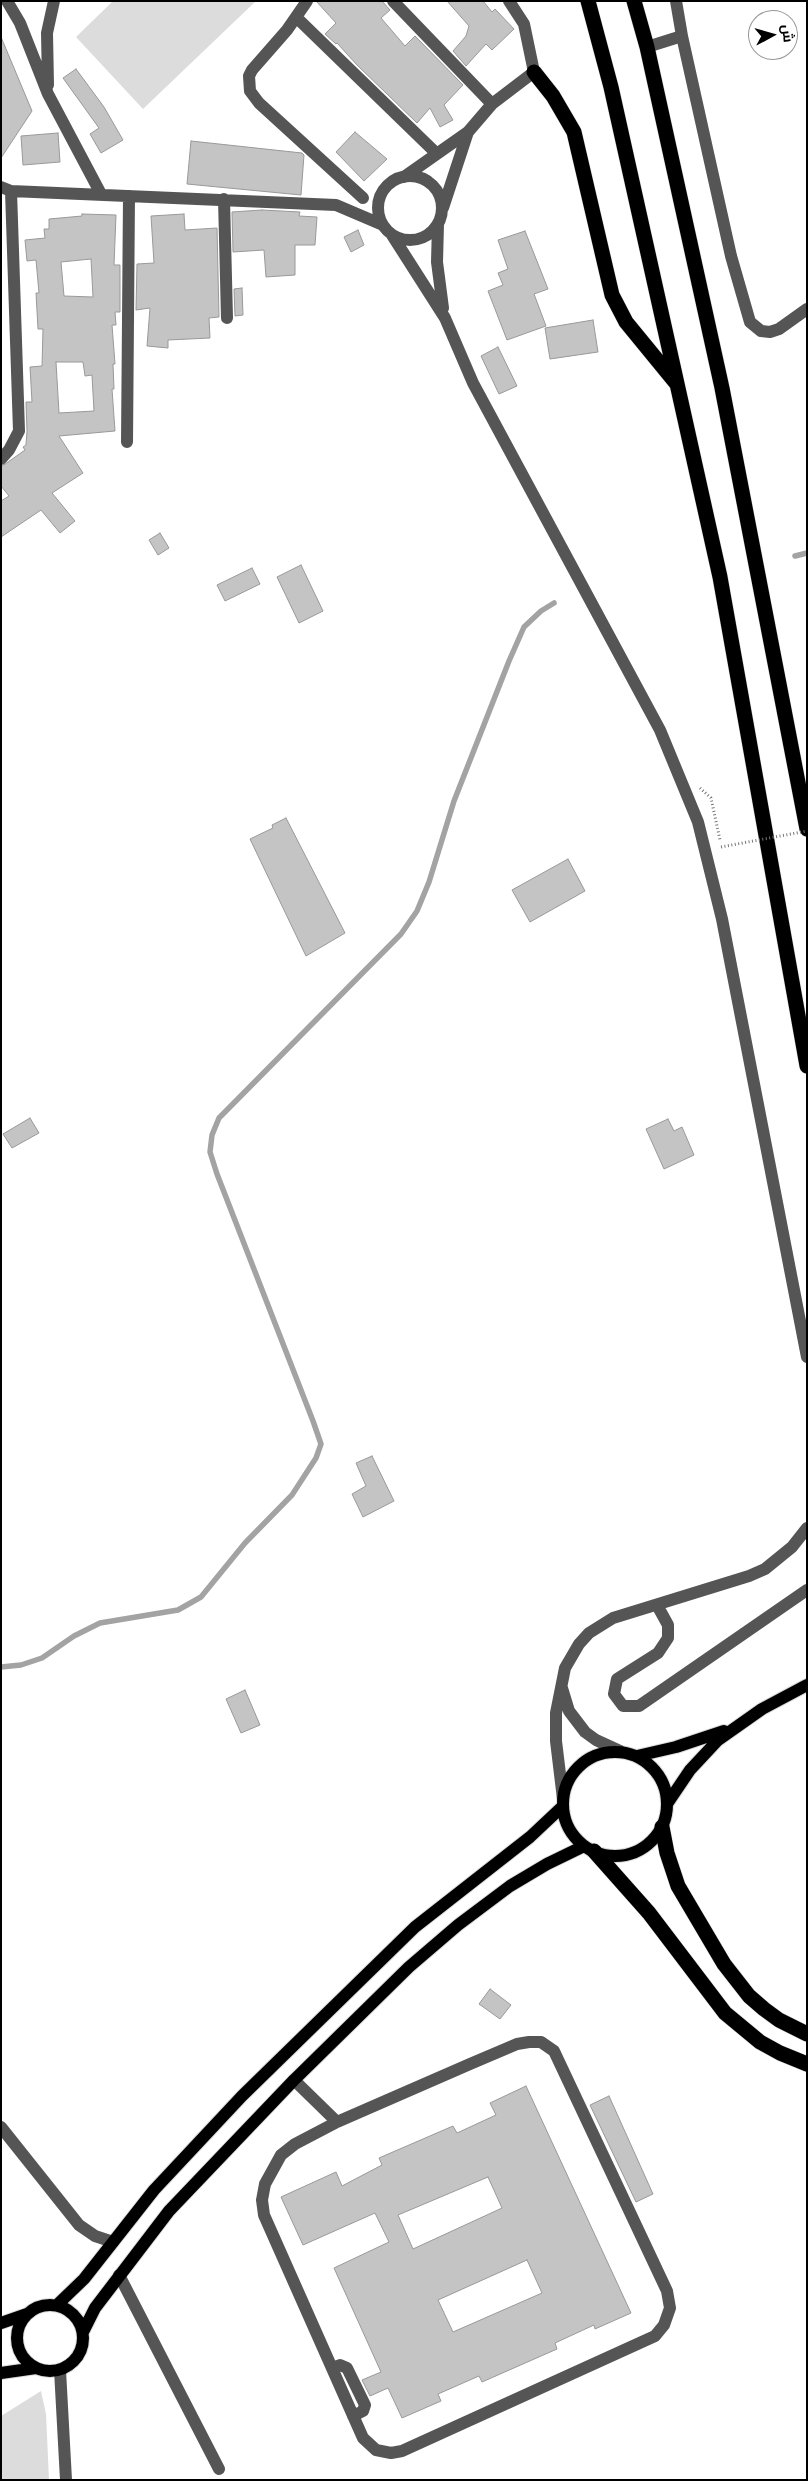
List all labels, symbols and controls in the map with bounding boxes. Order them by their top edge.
north arrow [748,10,798,60]
text: ش [778,24,797,43]

